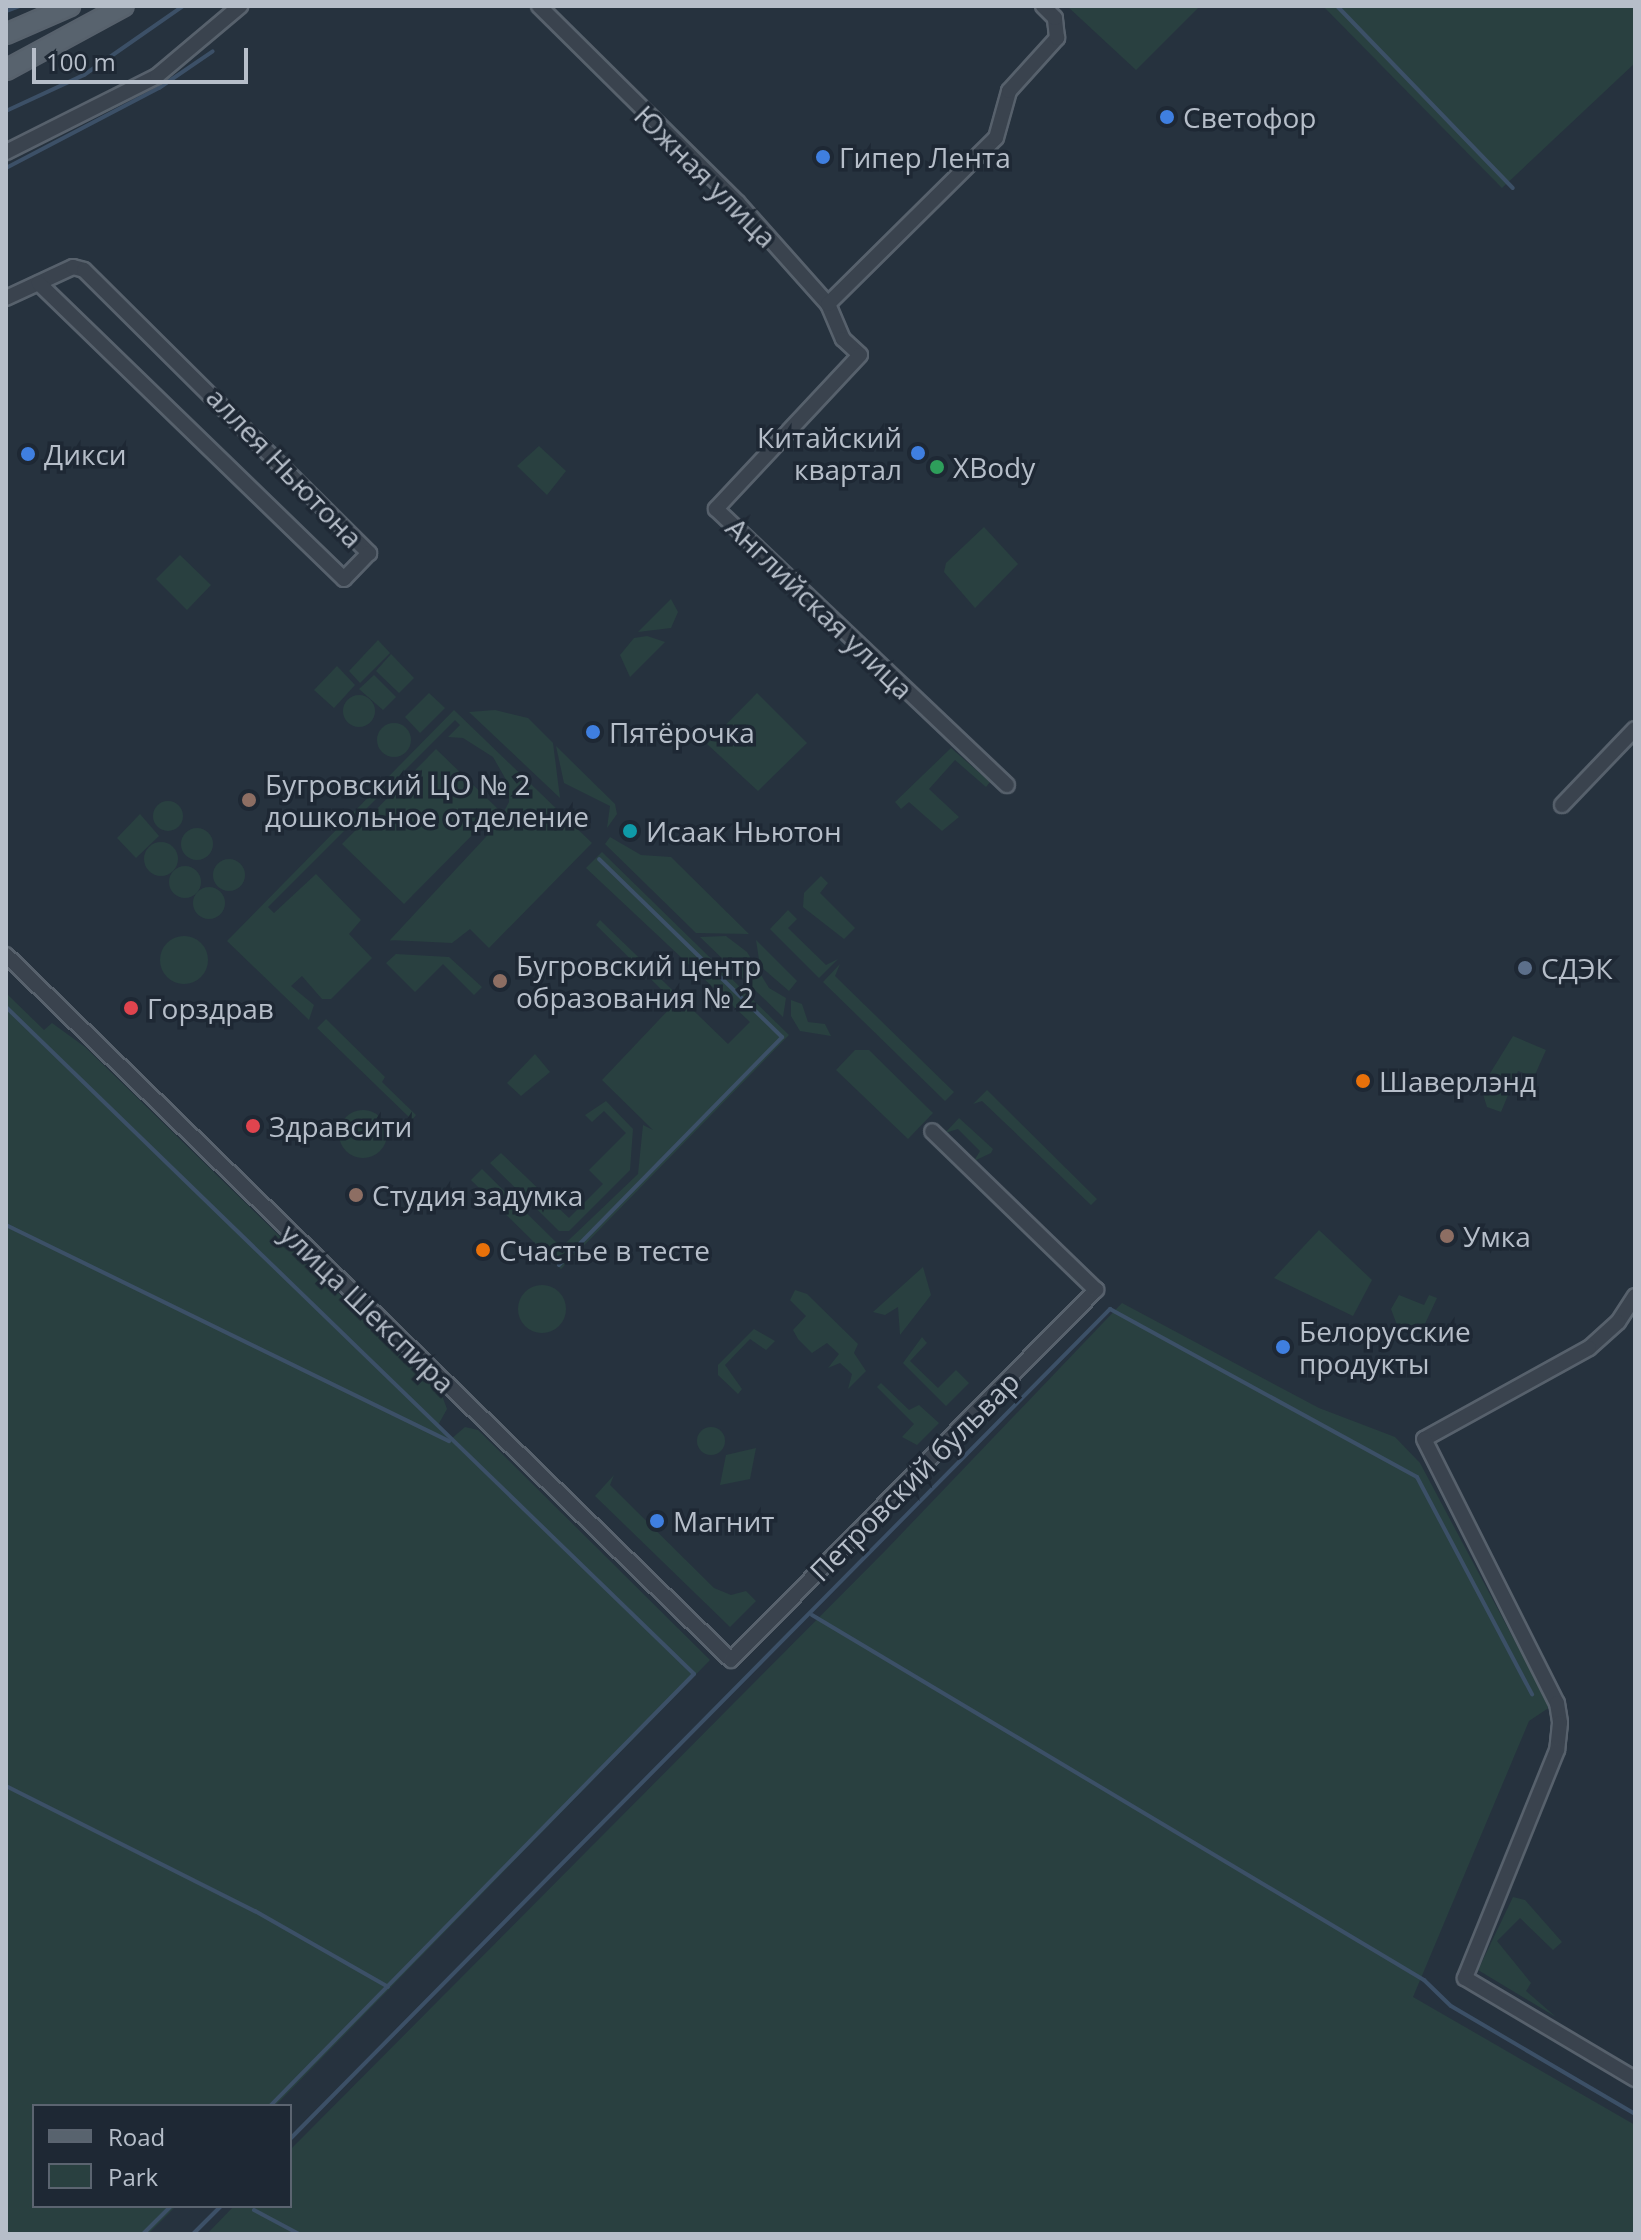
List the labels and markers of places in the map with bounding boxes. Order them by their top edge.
place label: Светофор [1183,100,1316,134]
marker: Светофор [1158,108,1176,126]
place label: Гипер Лента [839,140,1011,174]
marker: Гипер Лента [814,148,832,166]
place label: Китайский квартал [757,420,902,486]
place label: Дикси [44,437,127,471]
marker: Китайский квартал [909,444,927,462]
marker: Дикси [19,445,37,463]
place label: XBody [953,450,1035,484]
marker: XBody [928,458,946,476]
place label: Пятёрочка [609,715,755,749]
marker: Пятёрочка [584,723,602,741]
place label: Бугровский ЦО № 2 дошкольное отделение [265,767,589,833]
marker: Бугровский ЦО № 2 дошкольное отделение [240,791,258,809]
place label: Исаак Ньютон [646,814,842,848]
marker: Исаак Ньютон [621,822,639,840]
place label: Бугровский центр образования № 2 [516,948,761,1014]
place label: СДЭК [1541,951,1613,985]
marker: СДЭК [1516,959,1534,977]
marker: Бугровский центр образования № 2 [491,972,509,990]
place label: Горздрав [147,991,274,1025]
marker: Горздрав [122,999,140,1017]
place label: Шаверлэнд [1379,1064,1536,1098]
marker: Шаверлэнд [1354,1072,1372,1090]
place label: Здравсити [269,1109,412,1143]
marker: Здравсити [244,1117,262,1135]
place label: Студия задумка [372,1178,583,1212]
marker: Студия задумка [347,1186,365,1204]
place label: Умка [1463,1219,1531,1253]
marker: Умка [1438,1227,1456,1245]
place label: Счастье в тесте [499,1233,710,1267]
marker: Счастье в тесте [474,1241,492,1259]
place label: Белорусские продукты [1299,1314,1471,1380]
marker: Белорусские продукты [1274,1338,1292,1356]
place label: Магнит [673,1504,775,1538]
marker: Магнит [648,1512,666,1530]

